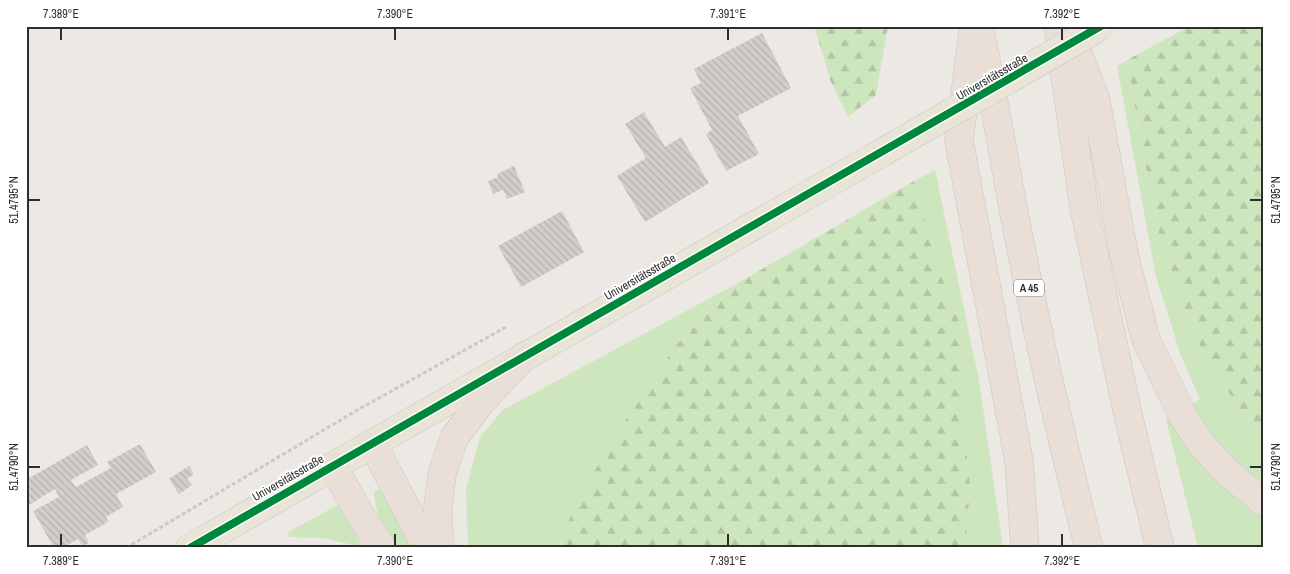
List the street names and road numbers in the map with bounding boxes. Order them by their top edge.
street label: Universitätsstraße [953,50,1031,104]
street label: Universitätsstraße [601,250,679,304]
road number: A 45 [1014,280,1044,296]
street label: Universitätsstraße [249,451,327,505]

